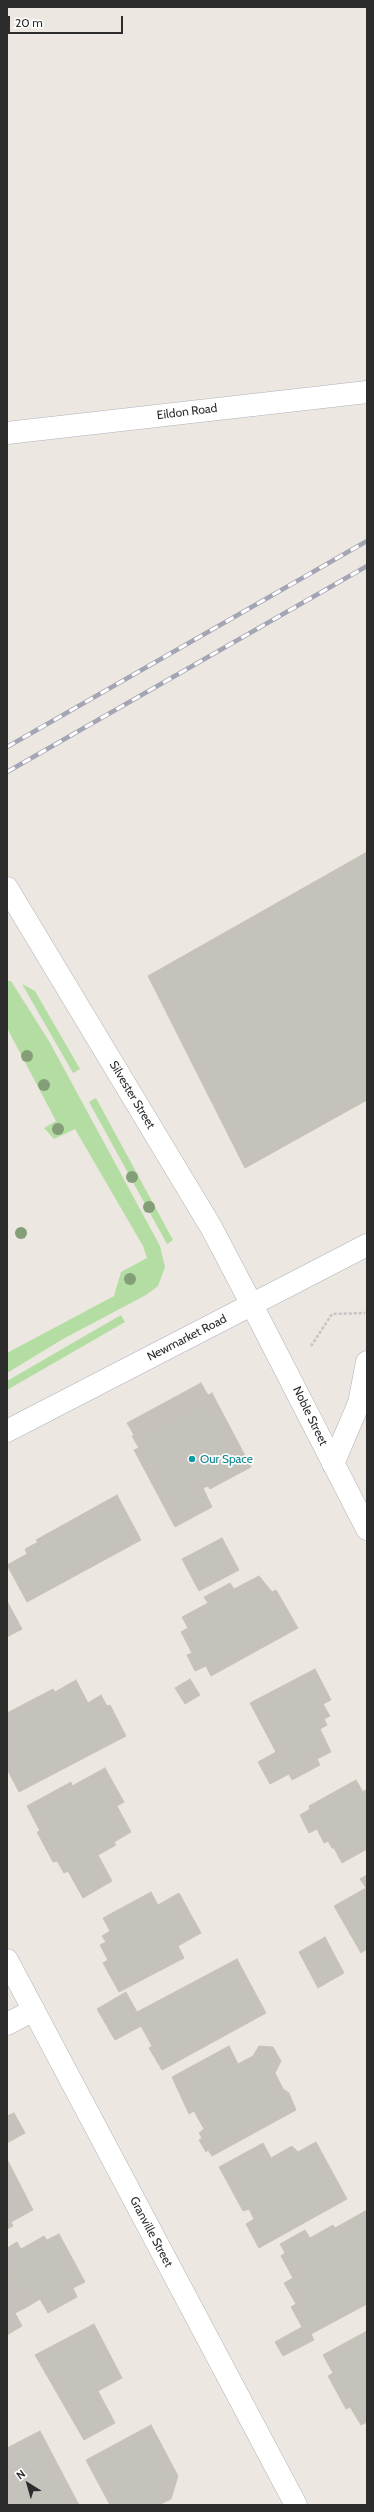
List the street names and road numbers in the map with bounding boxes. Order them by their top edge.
street label: Eildon Road [156,401,218,423]
street label: Silvester Street [106,1058,158,1132]
street label: Newmarket Road [145,1312,229,1364]
street label: Noble Street [290,1384,330,1448]
street label: Granville Street [126,2194,176,2270]

